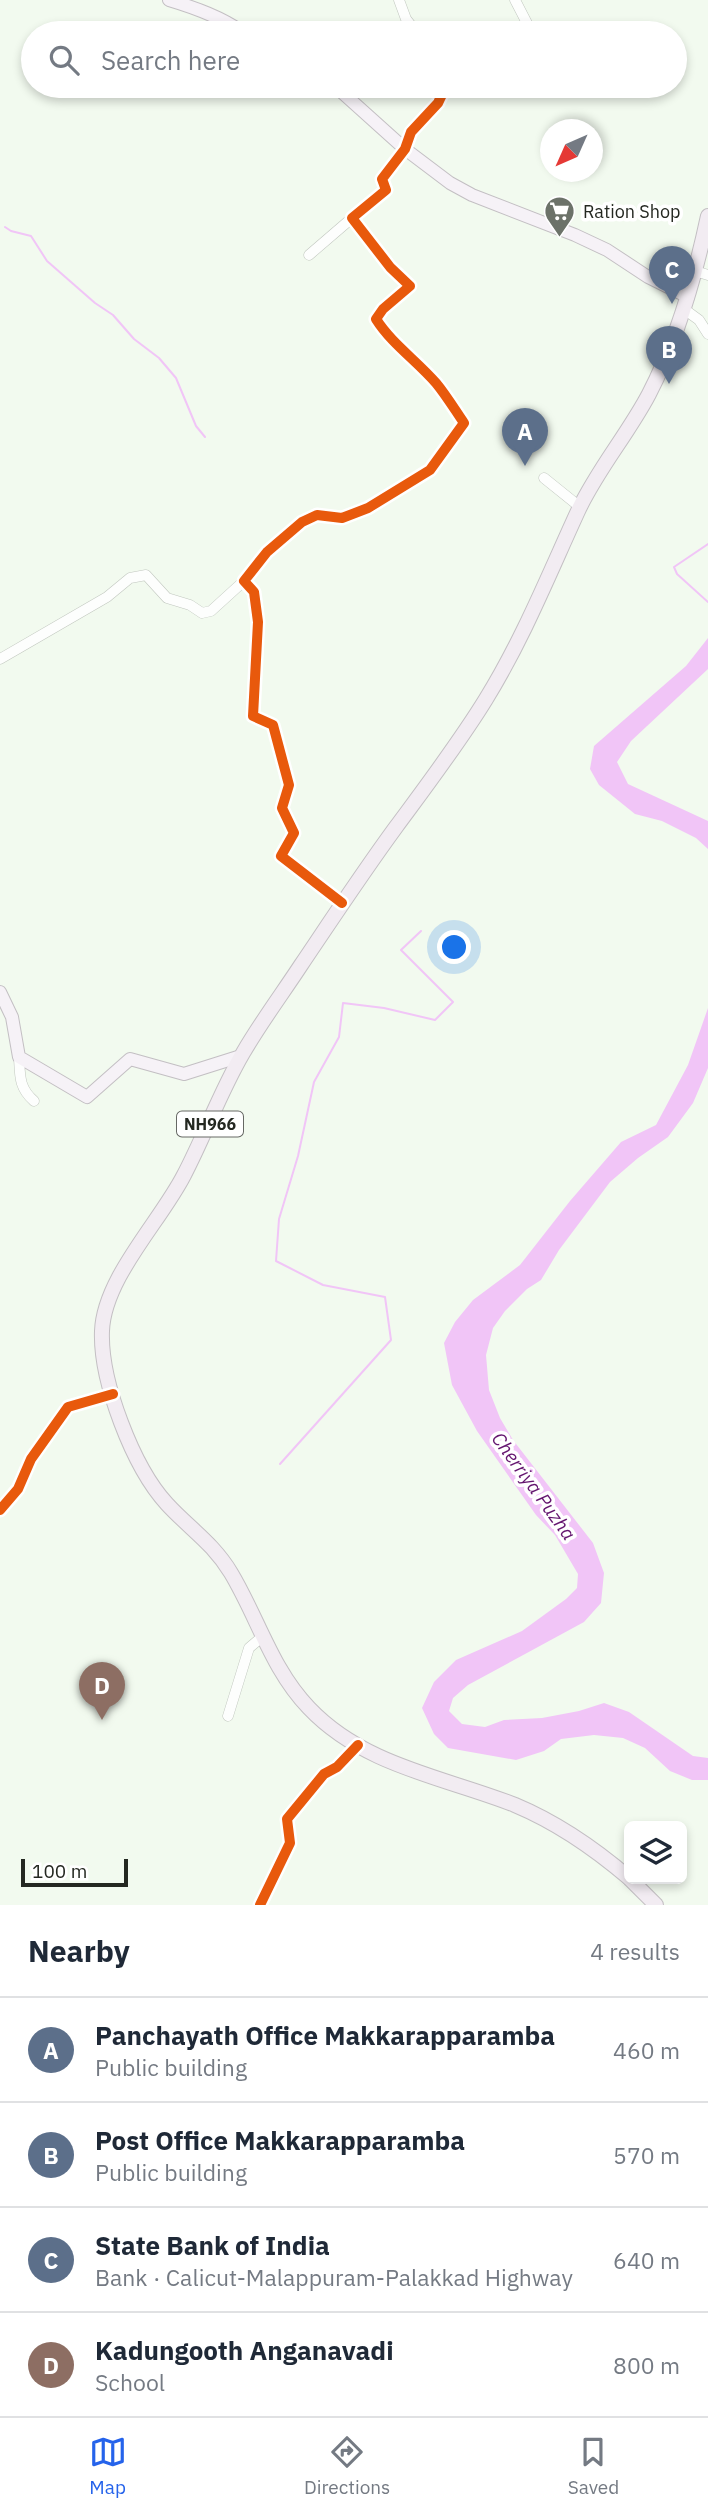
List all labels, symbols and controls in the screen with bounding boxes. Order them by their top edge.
search box [21,21,687,98]
icon: search [45,41,83,79]
text: Search here [101,43,240,77]
north arrow [540,119,603,182]
supermarket icon: Ration Shop [543,194,577,238]
place label: Ration Shop [583,200,681,223]
pin: C [649,246,695,304]
pin: B [646,326,692,384]
pin: A [502,408,548,466]
your location [437,930,471,964]
road number: NH966 [177,1112,243,1136]
water label: Cherriya Puzha [487,1427,581,1545]
pin: D [79,1662,125,1720]
map controls [624,1821,687,1884]
button: layers [624,1821,687,1884]
scale bar [21,1856,128,1888]
text: 100 m [32,1859,87,1883]
text: Nearby [28,1931,130,1970]
text: 4 results [590,1936,680,1966]
text: Panchayath Office Makkarapparamba [95,2018,555,2052]
text: A [43,2035,59,2065]
text: 460 m [613,2035,680,2065]
text: Public building [95,2052,247,2082]
text: Post Office Makkarapparamba [95,2123,465,2157]
text: B [43,2140,59,2170]
text: 570 m [613,2140,680,2170]
text: Public building [95,2157,247,2187]
text: State Bank of India [95,2228,330,2262]
text: C [44,2245,58,2275]
text: 640 m [613,2245,680,2275]
text: Bank · Calicut-Malappuram-Palakkad Highway [95,2262,573,2292]
text: Kadungooth Anganavadi [95,2333,394,2367]
text: D [43,2350,59,2380]
text: 800 m [613,2350,680,2380]
text: School [95,2367,165,2397]
tab: Map [89,2433,127,2499]
tab: Directions [304,2433,390,2499]
tab: Saved [568,2433,619,2499]

